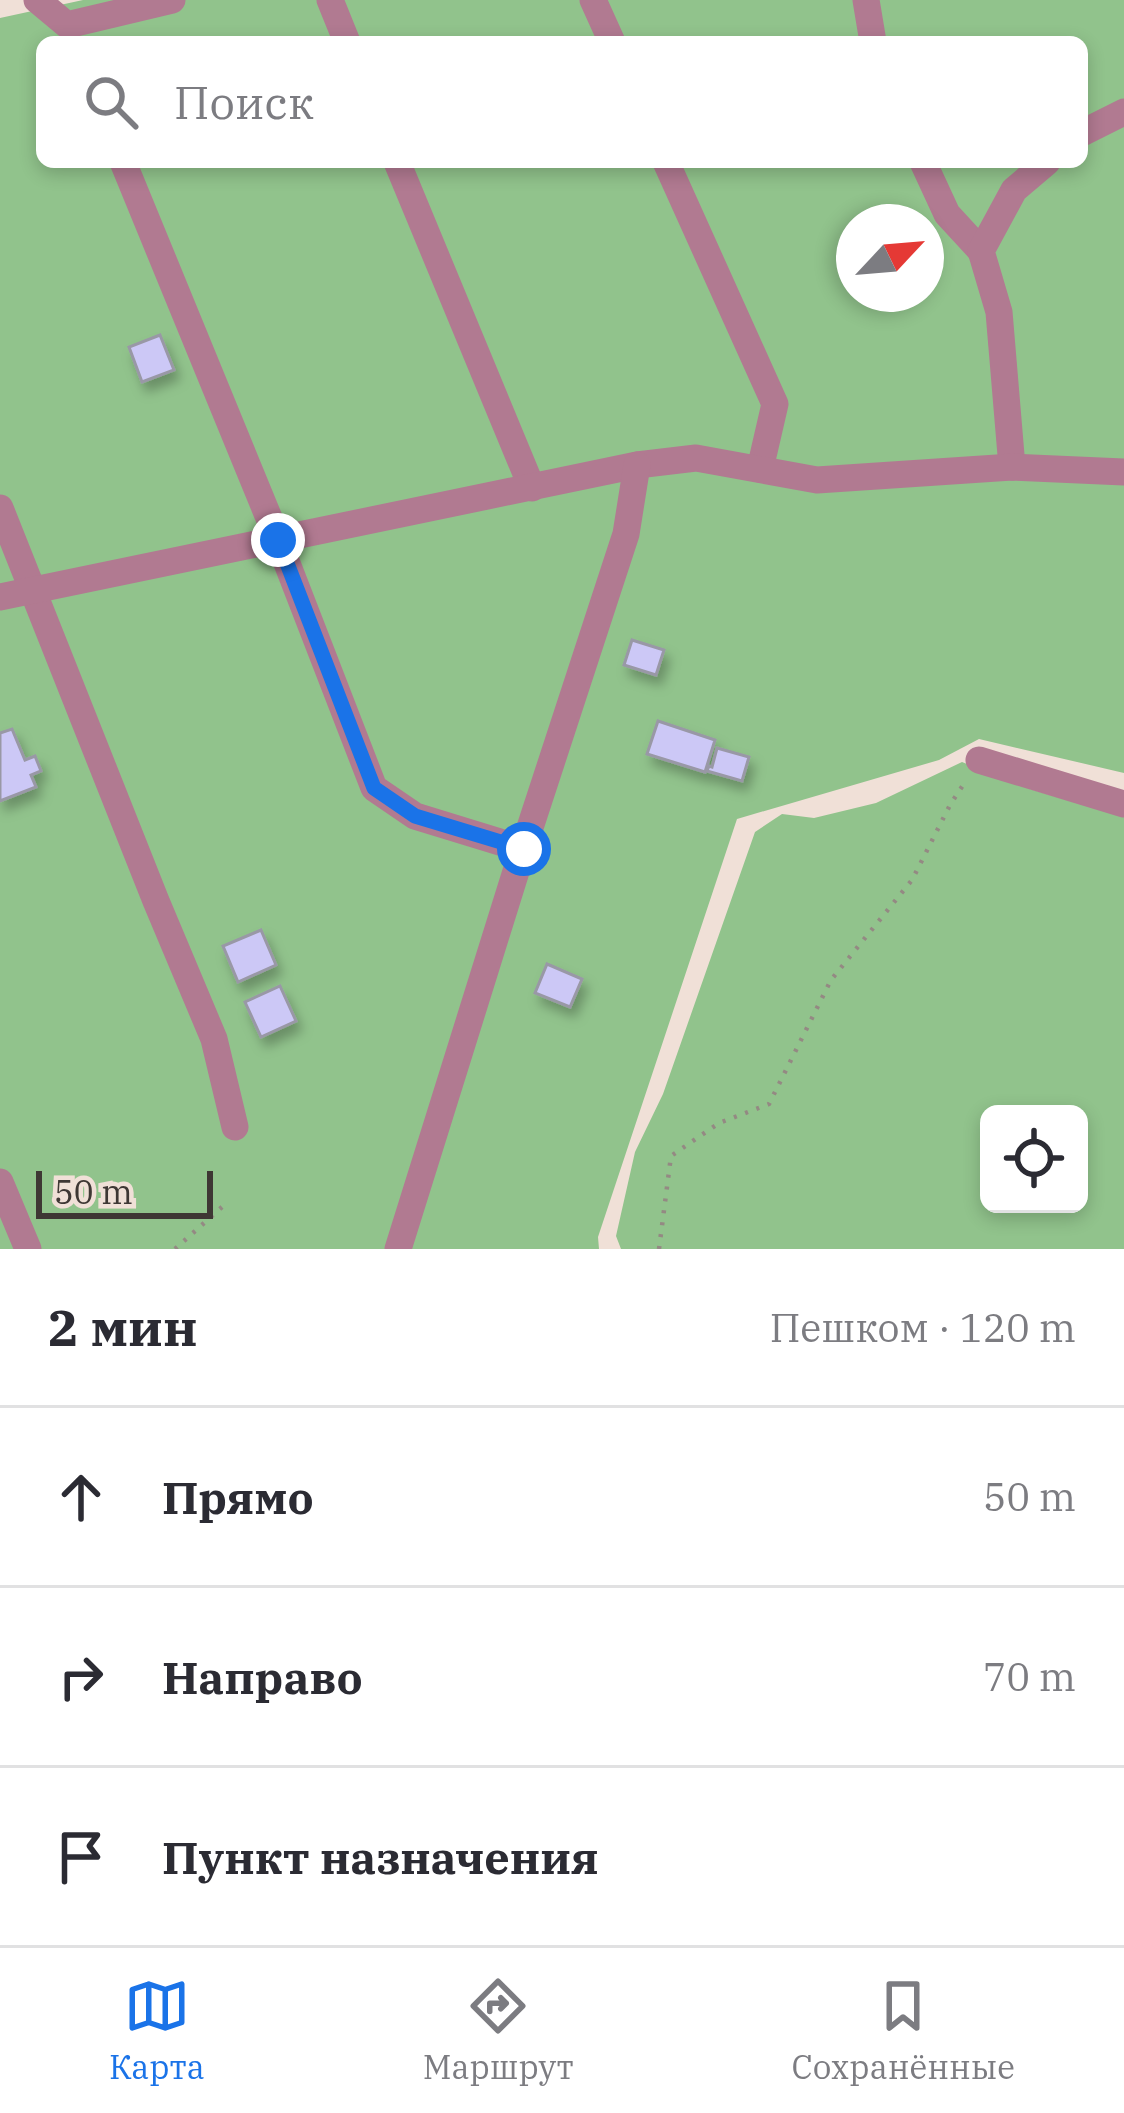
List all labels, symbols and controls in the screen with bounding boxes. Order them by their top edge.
search box [36,36,1088,168]
icon: search [78,69,144,135]
text: Поиск [174,73,314,131]
north arrow [836,204,944,312]
route end [251,513,305,567]
route start [497,822,551,876]
map controls [980,1105,1088,1213]
button: locate [980,1105,1088,1213]
scale bar [36,1165,213,1218]
text: 50 m [54,1170,133,1213]
text: 2 мин [48,1294,198,1360]
text: Пешком · 120 m [770,1302,1076,1353]
icon: ahead [48,1464,114,1530]
text: Прямо [162,1468,314,1526]
text: 50 m [983,1471,1076,1522]
icon: right [48,1644,114,1710]
text: Направо [162,1648,363,1706]
text: 70 m [983,1651,1076,1702]
icon: arrive [48,1824,114,1890]
text: Пункт назначения [162,1828,599,1886]
tab: Карта [109,1973,205,2088]
tab: Маршрут [423,1973,574,2088]
tab: Сохранённые [792,1973,1015,2088]

